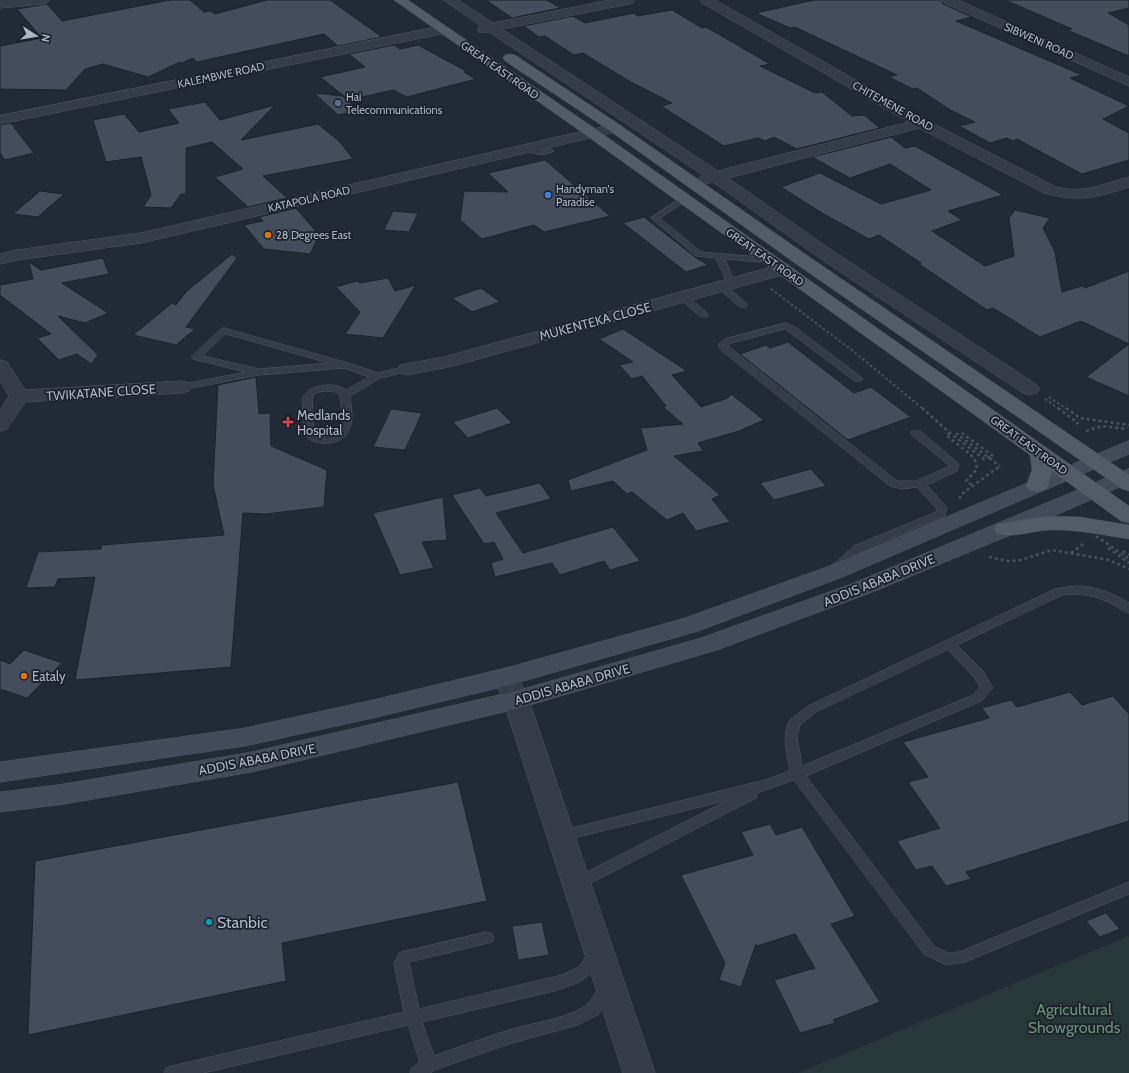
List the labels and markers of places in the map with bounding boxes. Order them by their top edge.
place label: Hai Telecommunications [346,90,443,117]
marker: Hai Telecommunications [333,98,343,108]
place label: Handyman's Paradise [556,182,614,209]
marker: Handyman's Paradise [543,190,553,200]
place label: 28 Degrees East [276,228,352,242]
marker: 28 Degrees East [263,230,273,240]
place label: Medlands Hospital [297,407,351,438]
marker: Medlands Hospital [282,416,294,428]
place label: Eataly [32,668,66,684]
marker: Eataly [19,671,29,681]
place label: Stanbic [217,913,268,932]
marker: Stanbic [204,917,214,927]

